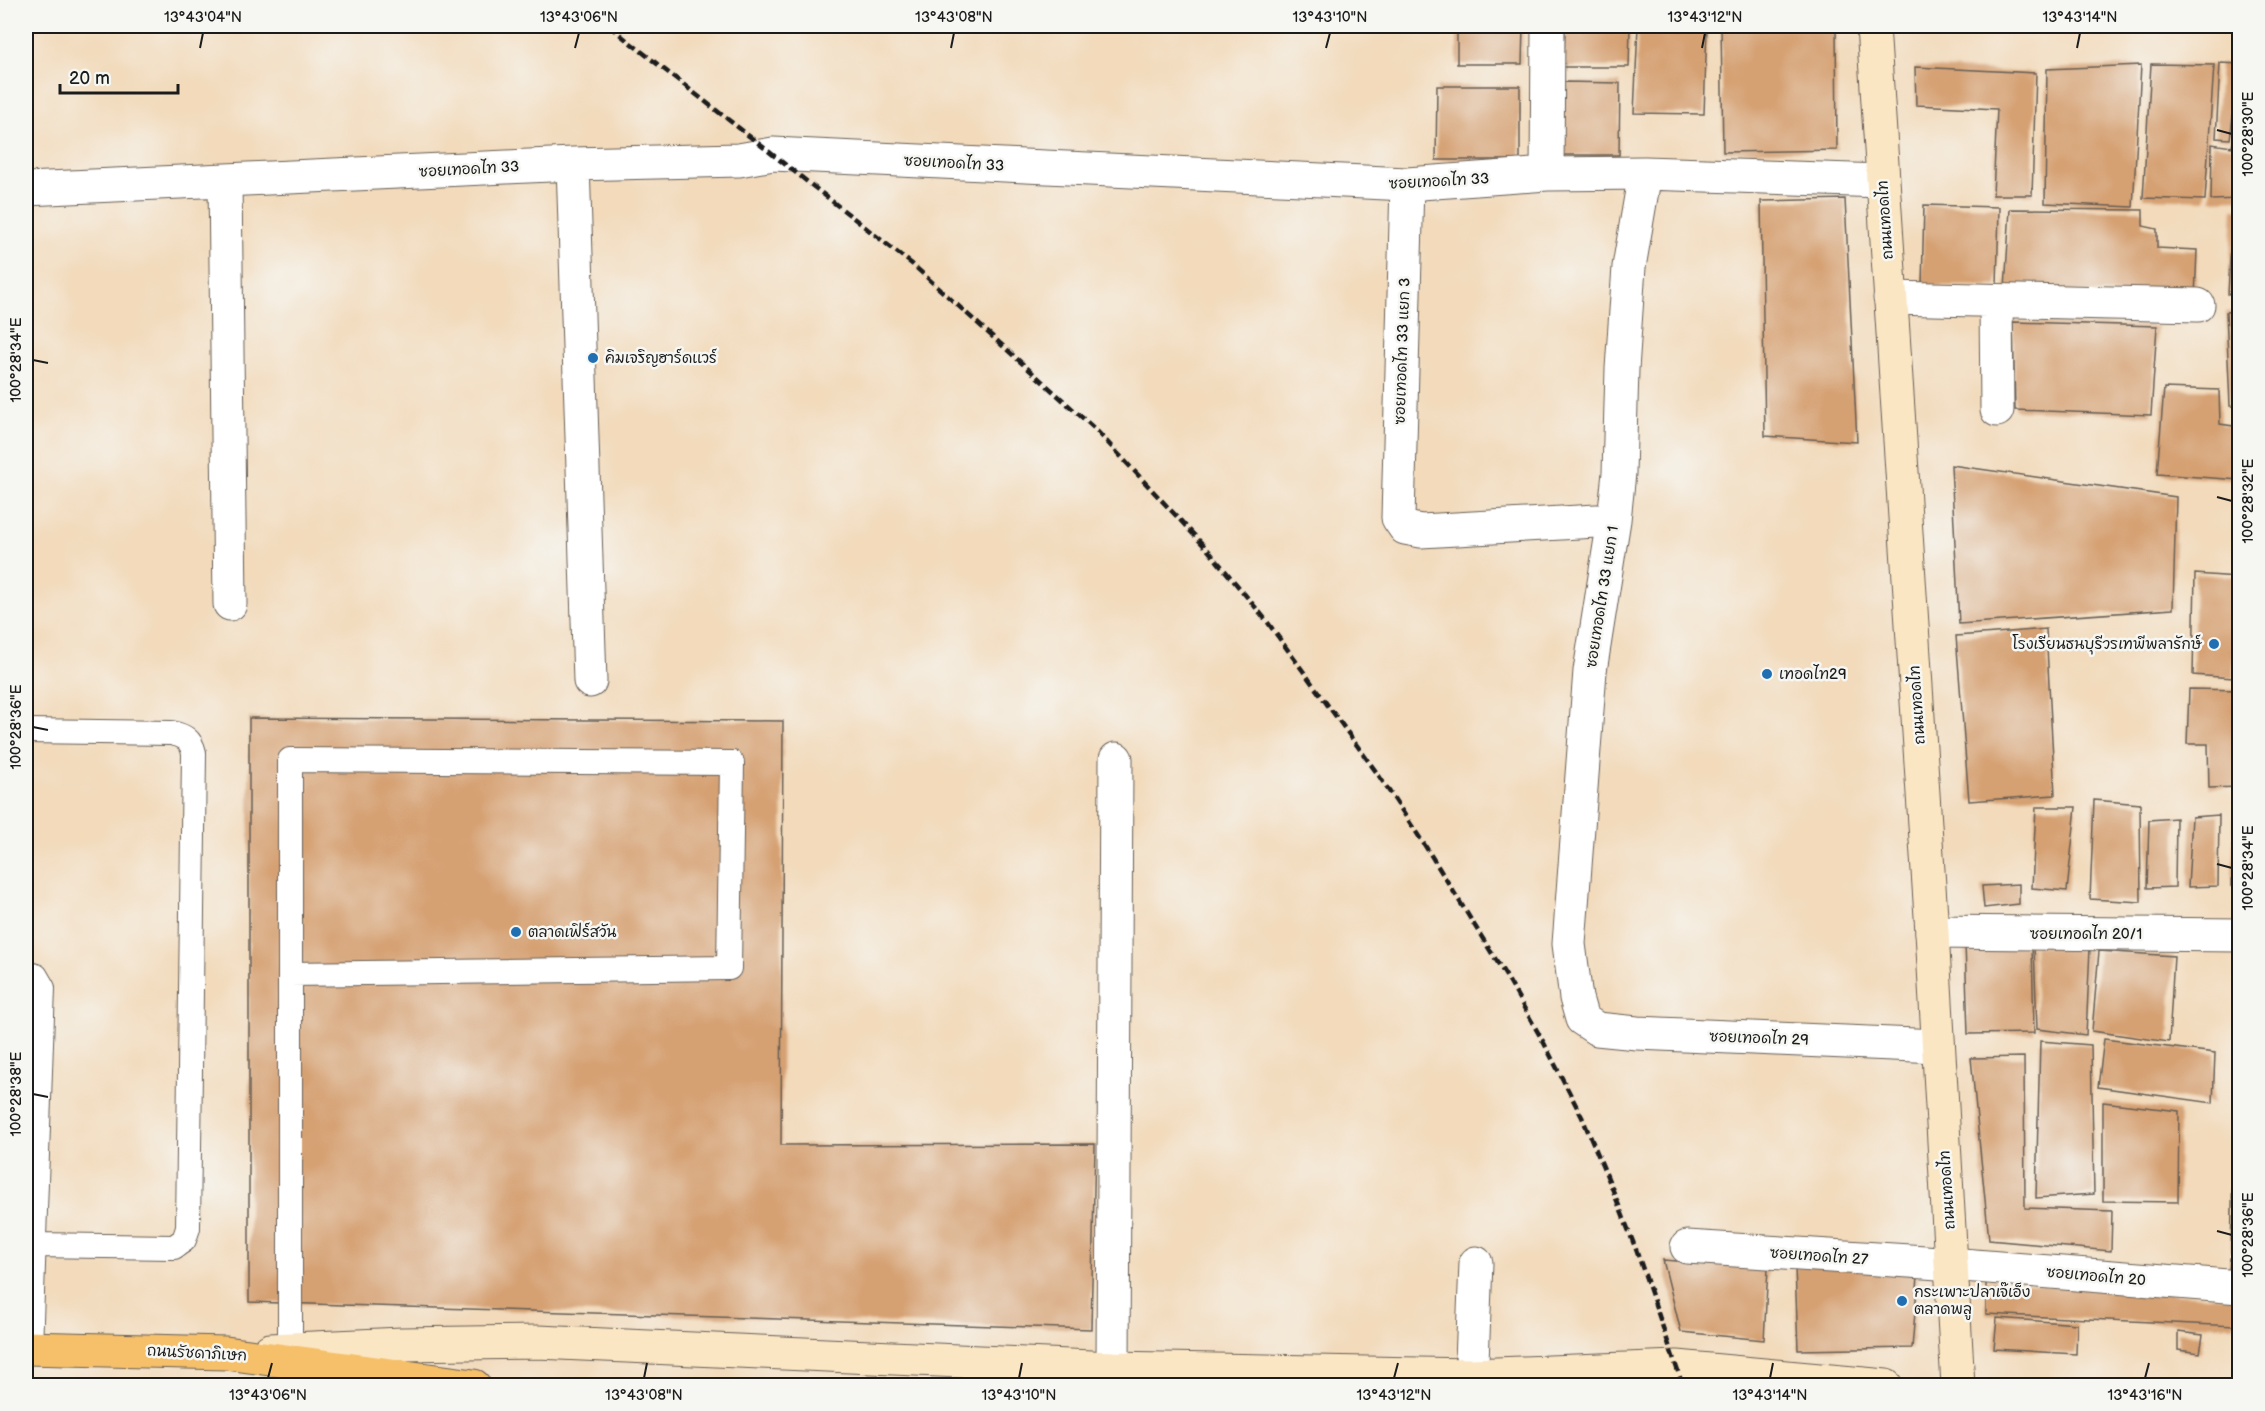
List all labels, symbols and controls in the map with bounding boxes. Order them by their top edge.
text: 13°43'04"N [164,8,242,27]
text: 13°43'06"N [540,8,618,27]
text: 13°43'08"N [915,8,993,27]
text: 13°43'10"N [1293,8,1367,27]
text: 13°43'12"N [1668,8,1742,27]
text: 13°43'14"N [2042,8,2118,27]
scale bar [60,57,178,95]
text: 20 m [69,68,110,89]
text: 100°28'30"E [2239,91,2258,176]
street label: ซอยเทอดไท 33 [903,150,1005,176]
street label: ซอยเทอดไท 33 [418,156,520,182]
street label: ซอยเทอดไท 33 [1388,168,1490,194]
street label: ถนนเทอดไท [1872,180,1898,260]
street label: ซอยเทอดไท 33 แยก 3 [1389,277,1415,425]
text: 100°28'34"E [7,317,26,403]
place label: คิมเจริญฮาร์ดแวร์ [605,348,717,368]
marker: คิมเจริญฮาร์ดแวร์ [586,351,600,365]
text: 100°28'32"E [2239,458,2258,543]
street label: ซอยเทอดไท 33 แยก 1 [1581,525,1623,669]
place label: โรงเรียนธนบุรีวรเทพีพลารักษ์ [2012,634,2203,655]
marker: โรงเรียนธนบุรีวรเทพีพลารักษ์ [2207,637,2221,651]
place label: เทอดไท29 [1779,664,1847,684]
street label: ถนนเทอดไท [1904,665,1930,745]
marker: เทอดไท29 [1760,667,1774,681]
text: 100°28'36"E [7,684,26,770]
text: 100°28'34"E [2239,825,2258,911]
place label: ตลาดเฟิร์สวัน [528,922,617,942]
street label: ซอยเทอดไท 20/1 [2030,924,2142,944]
marker: ตลาดเฟิร์สวัน [509,925,523,939]
street label: ซอยเทอดไท 29 [1709,1026,1809,1050]
text: 100°28'38"E [7,1052,26,1136]
street label: ถนนเทอดไท [1934,1150,1960,1230]
text: 100°28'36"E [2239,1192,2258,1278]
street label: ซอยเทอดไท 27 [1769,1243,1869,1269]
street label: ซอยเทอดไท 20 [2045,1262,2147,1290]
place label: กระเพาะปลาเจ๊เอ็ง ตลาดพลู [1914,1282,2030,1320]
marker: กระเพาะปลาเจ๊เอ็ง ตลาดพลู [1895,1294,1909,1308]
street label: ถนนรัชดาภิเษก [146,1341,248,1366]
text: 13°43'06"N [229,1386,307,1405]
text: 13°43'08"N [605,1386,683,1405]
text: 13°43'10"N [982,1386,1056,1405]
text: 13°43'12"N [1357,1386,1431,1405]
text: 13°43'14"N [1732,1386,1808,1405]
text: 13°43'16"N [2107,1386,2183,1405]

